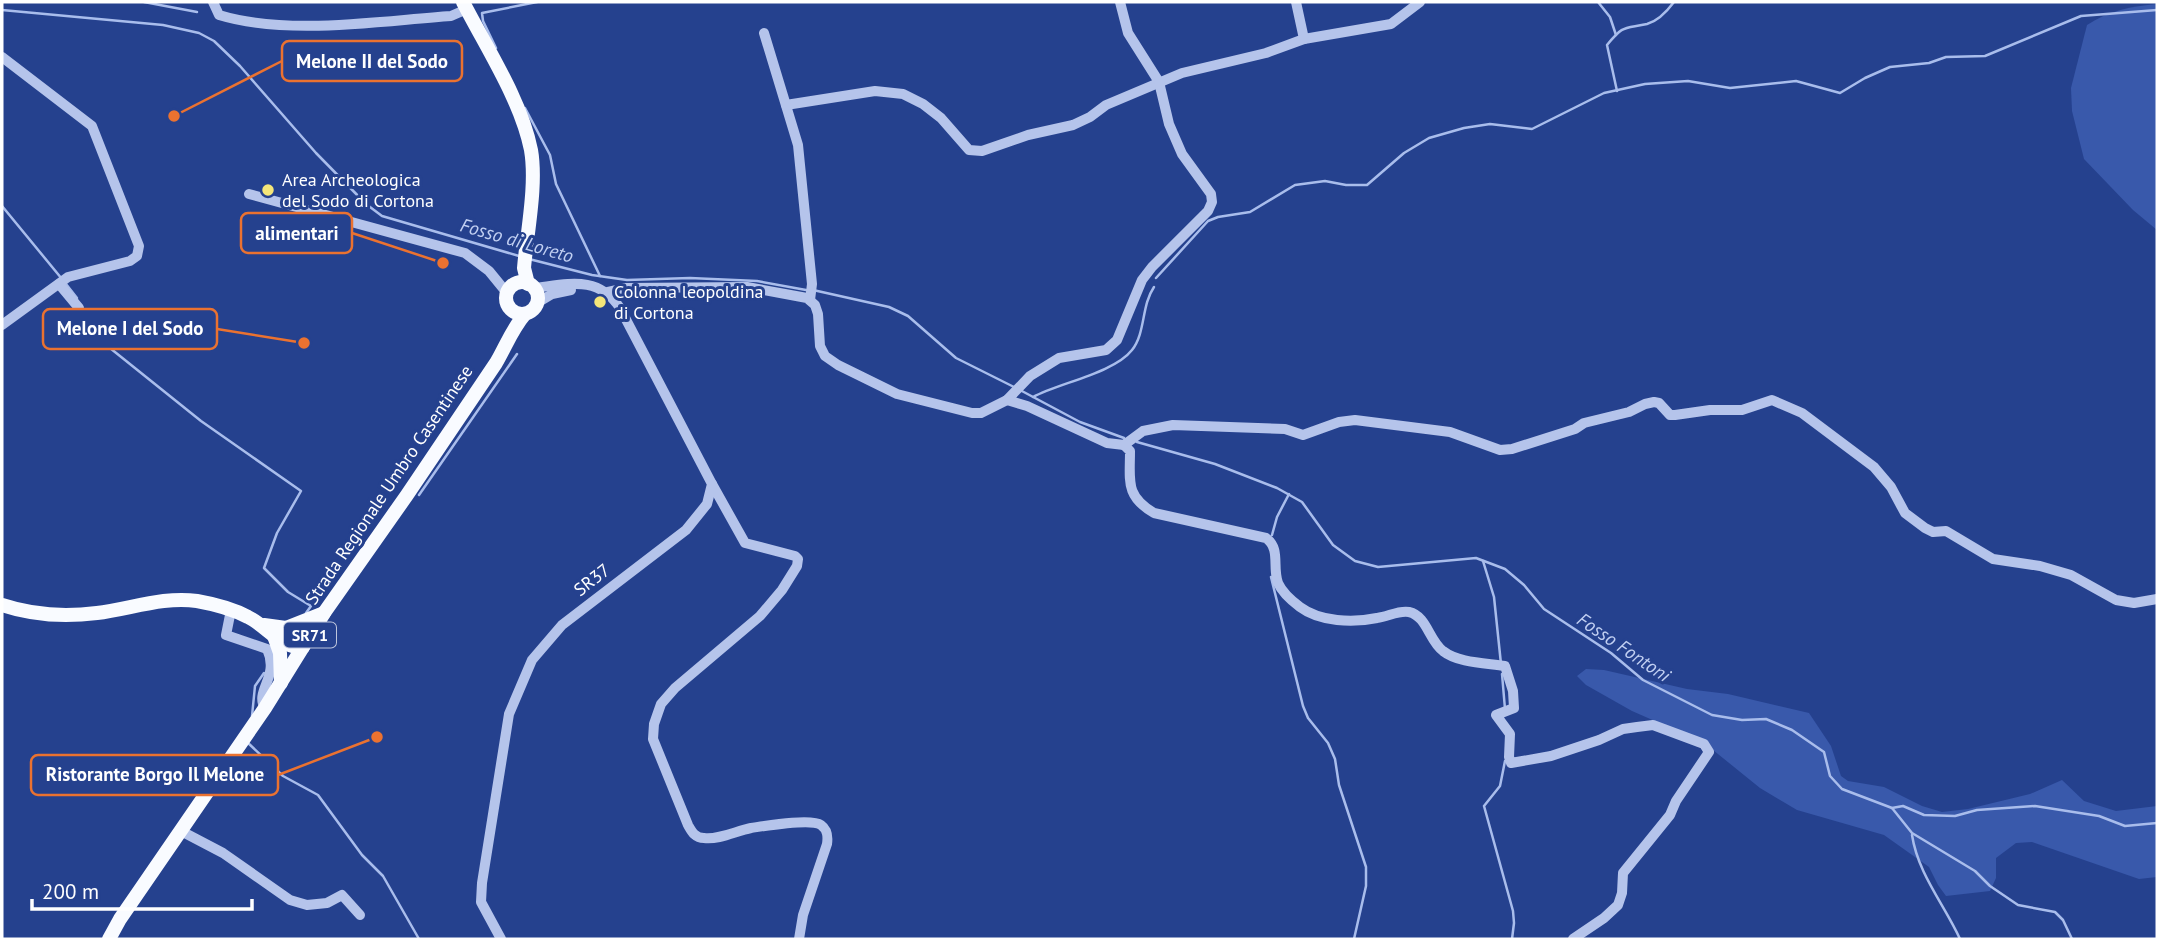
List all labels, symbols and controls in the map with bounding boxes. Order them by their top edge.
callout: Melone II del Sodo [282,41,462,81]
text: Melone II del Sodo [296,49,448,73]
place label: Area Archeologica del Sodo di Cortona [282,168,434,212]
marker: Area Archeologica del Sodo di Cortona [260,182,276,198]
water label: Fosso di Loreto [458,212,576,268]
callout: alimentari [241,213,352,253]
text: alimentari [255,221,339,245]
place label: Colonna leopoldina di Cortona [614,280,763,324]
marker: Colonna leopoldina di Cortona [592,294,608,310]
callout: Melone I del Sodo [43,309,217,349]
text: Melone I del Sodo [57,316,203,340]
street label: Strada Regionale Umbro Casentinese [300,361,477,609]
street label: SR37 [569,558,614,601]
water label: Fosso Fontoni [1573,607,1676,688]
road number: SR71 [284,622,336,648]
callout: Ristorante Borgo Il Melone [31,755,278,795]
text: Ristorante Borgo Il Melone [46,762,264,786]
scale bar [32,867,252,911]
text: 200 m [42,878,99,905]

